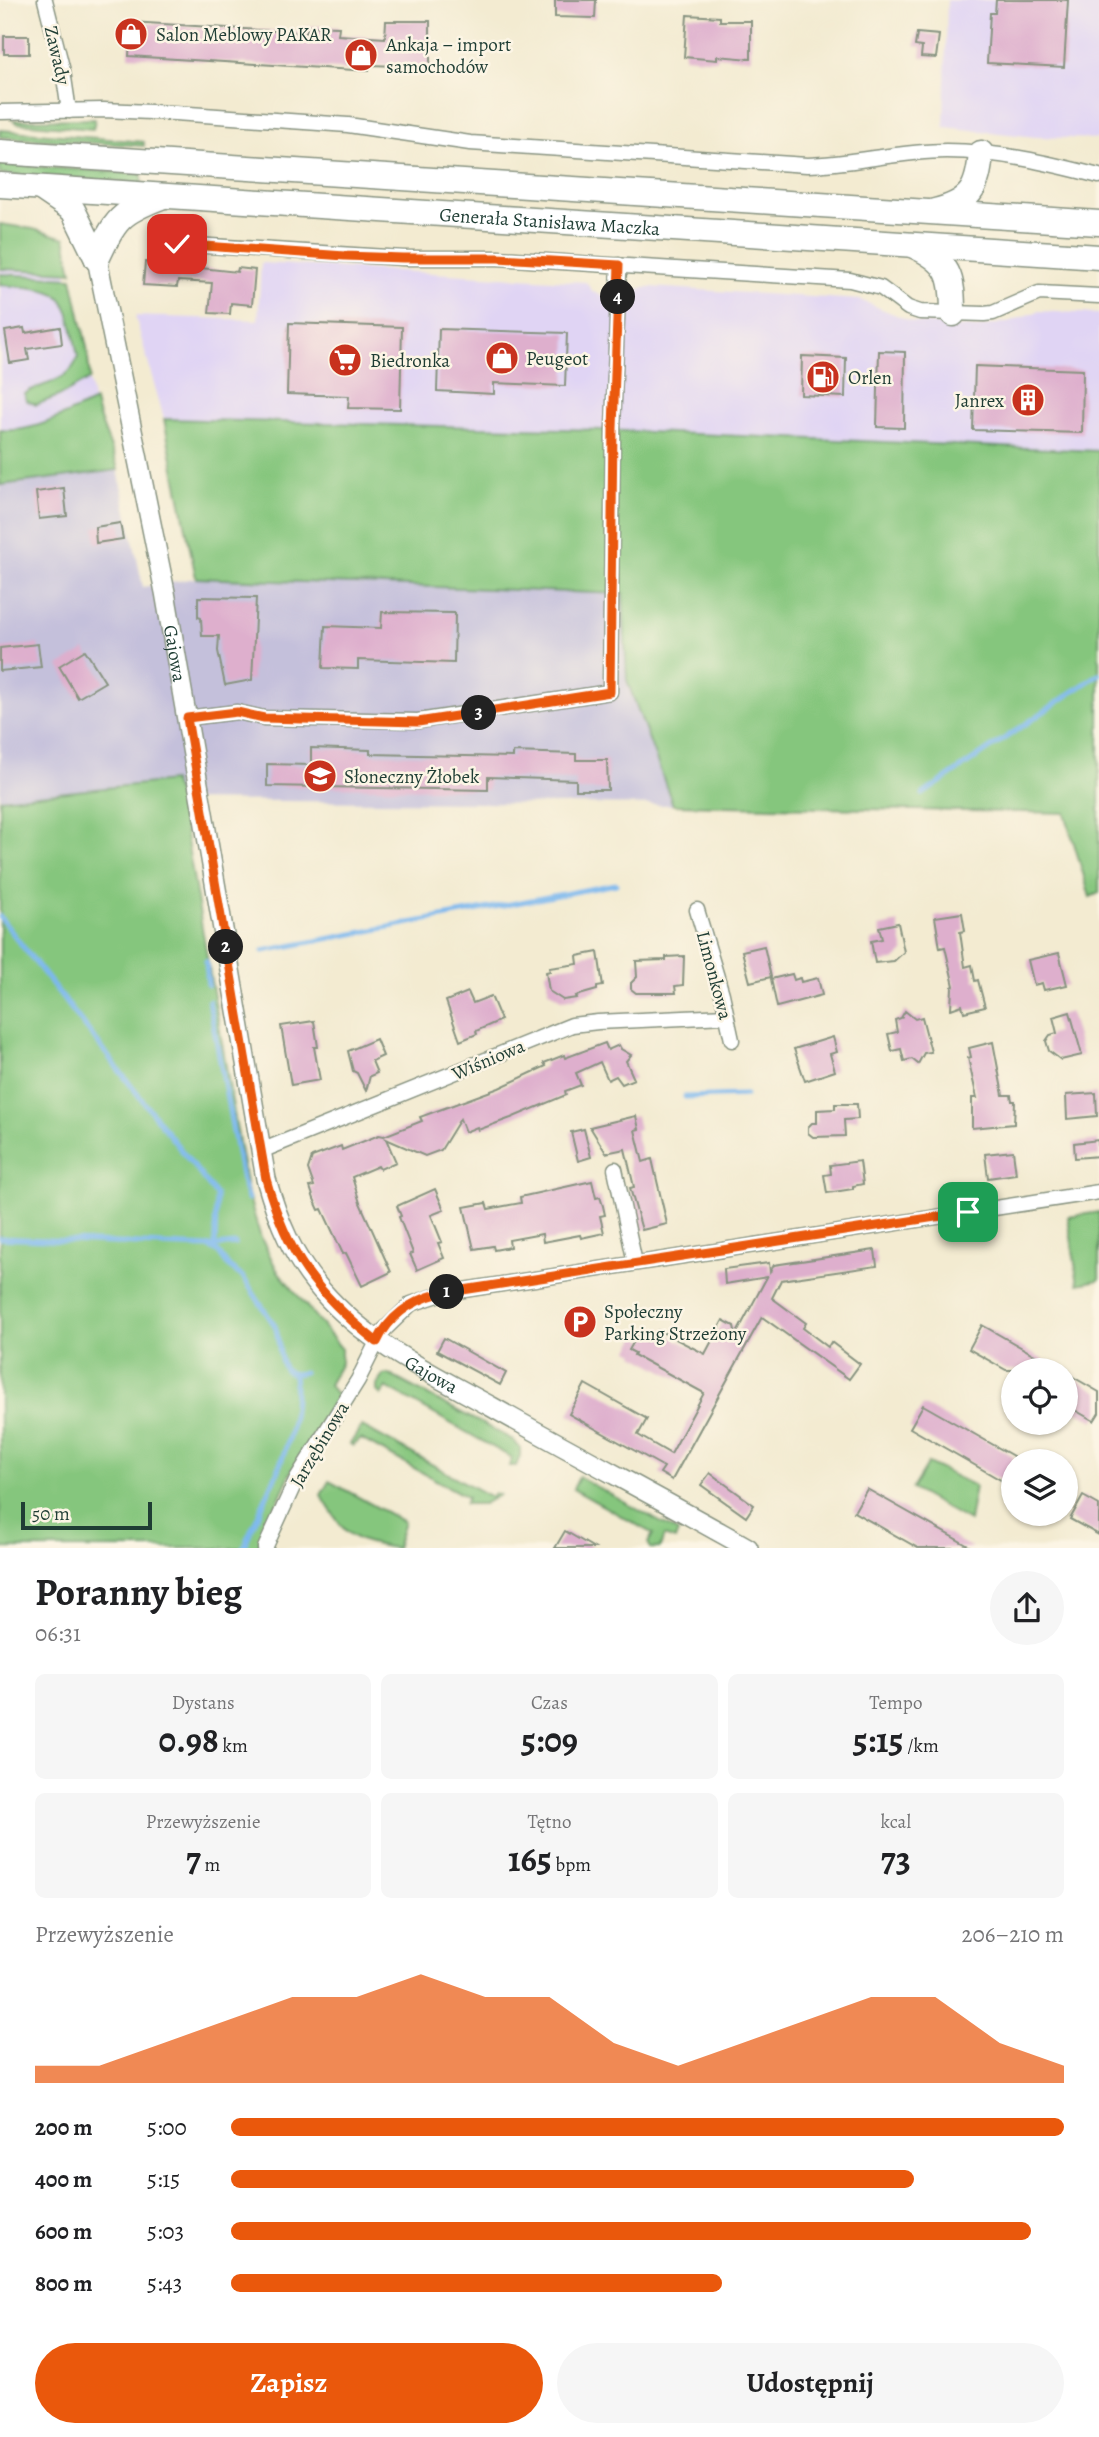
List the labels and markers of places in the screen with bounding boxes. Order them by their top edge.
shop icon: Salon Meblowy PAKAR [112,15,150,53]
place label: Salon Meblowy PAKAR [156,22,332,48]
place label: Ankaja – import samochodów [385,32,511,80]
shop icon: Ankaja – import samochodów [342,36,380,74]
pin [147,214,207,274]
pin: 4 [600,280,636,314]
shop icon: Peugeot [483,339,521,377]
supermarket icon: Biedronka [326,341,364,379]
place label: Peugeot [526,346,588,372]
place label: Biedronka [370,348,450,374]
fuel station icon: Orlen [804,358,842,396]
place label: Orlen [848,365,892,391]
building icon: Janrex [1009,381,1047,419]
place label: Janrex [955,388,1004,414]
pin: 3 [462,696,496,730]
school or university icon: Słoneczny Żłobek [301,757,339,795]
place label: Słoneczny Żłobek [344,764,480,790]
pin: 2 [208,930,244,964]
pin [938,1182,998,1242]
pin: 1 [430,1274,464,1310]
place label: Społeczny Parking Strzeżony [604,1299,747,1347]
parking icon: Społeczny Parking Strzeżony [561,1303,599,1341]

